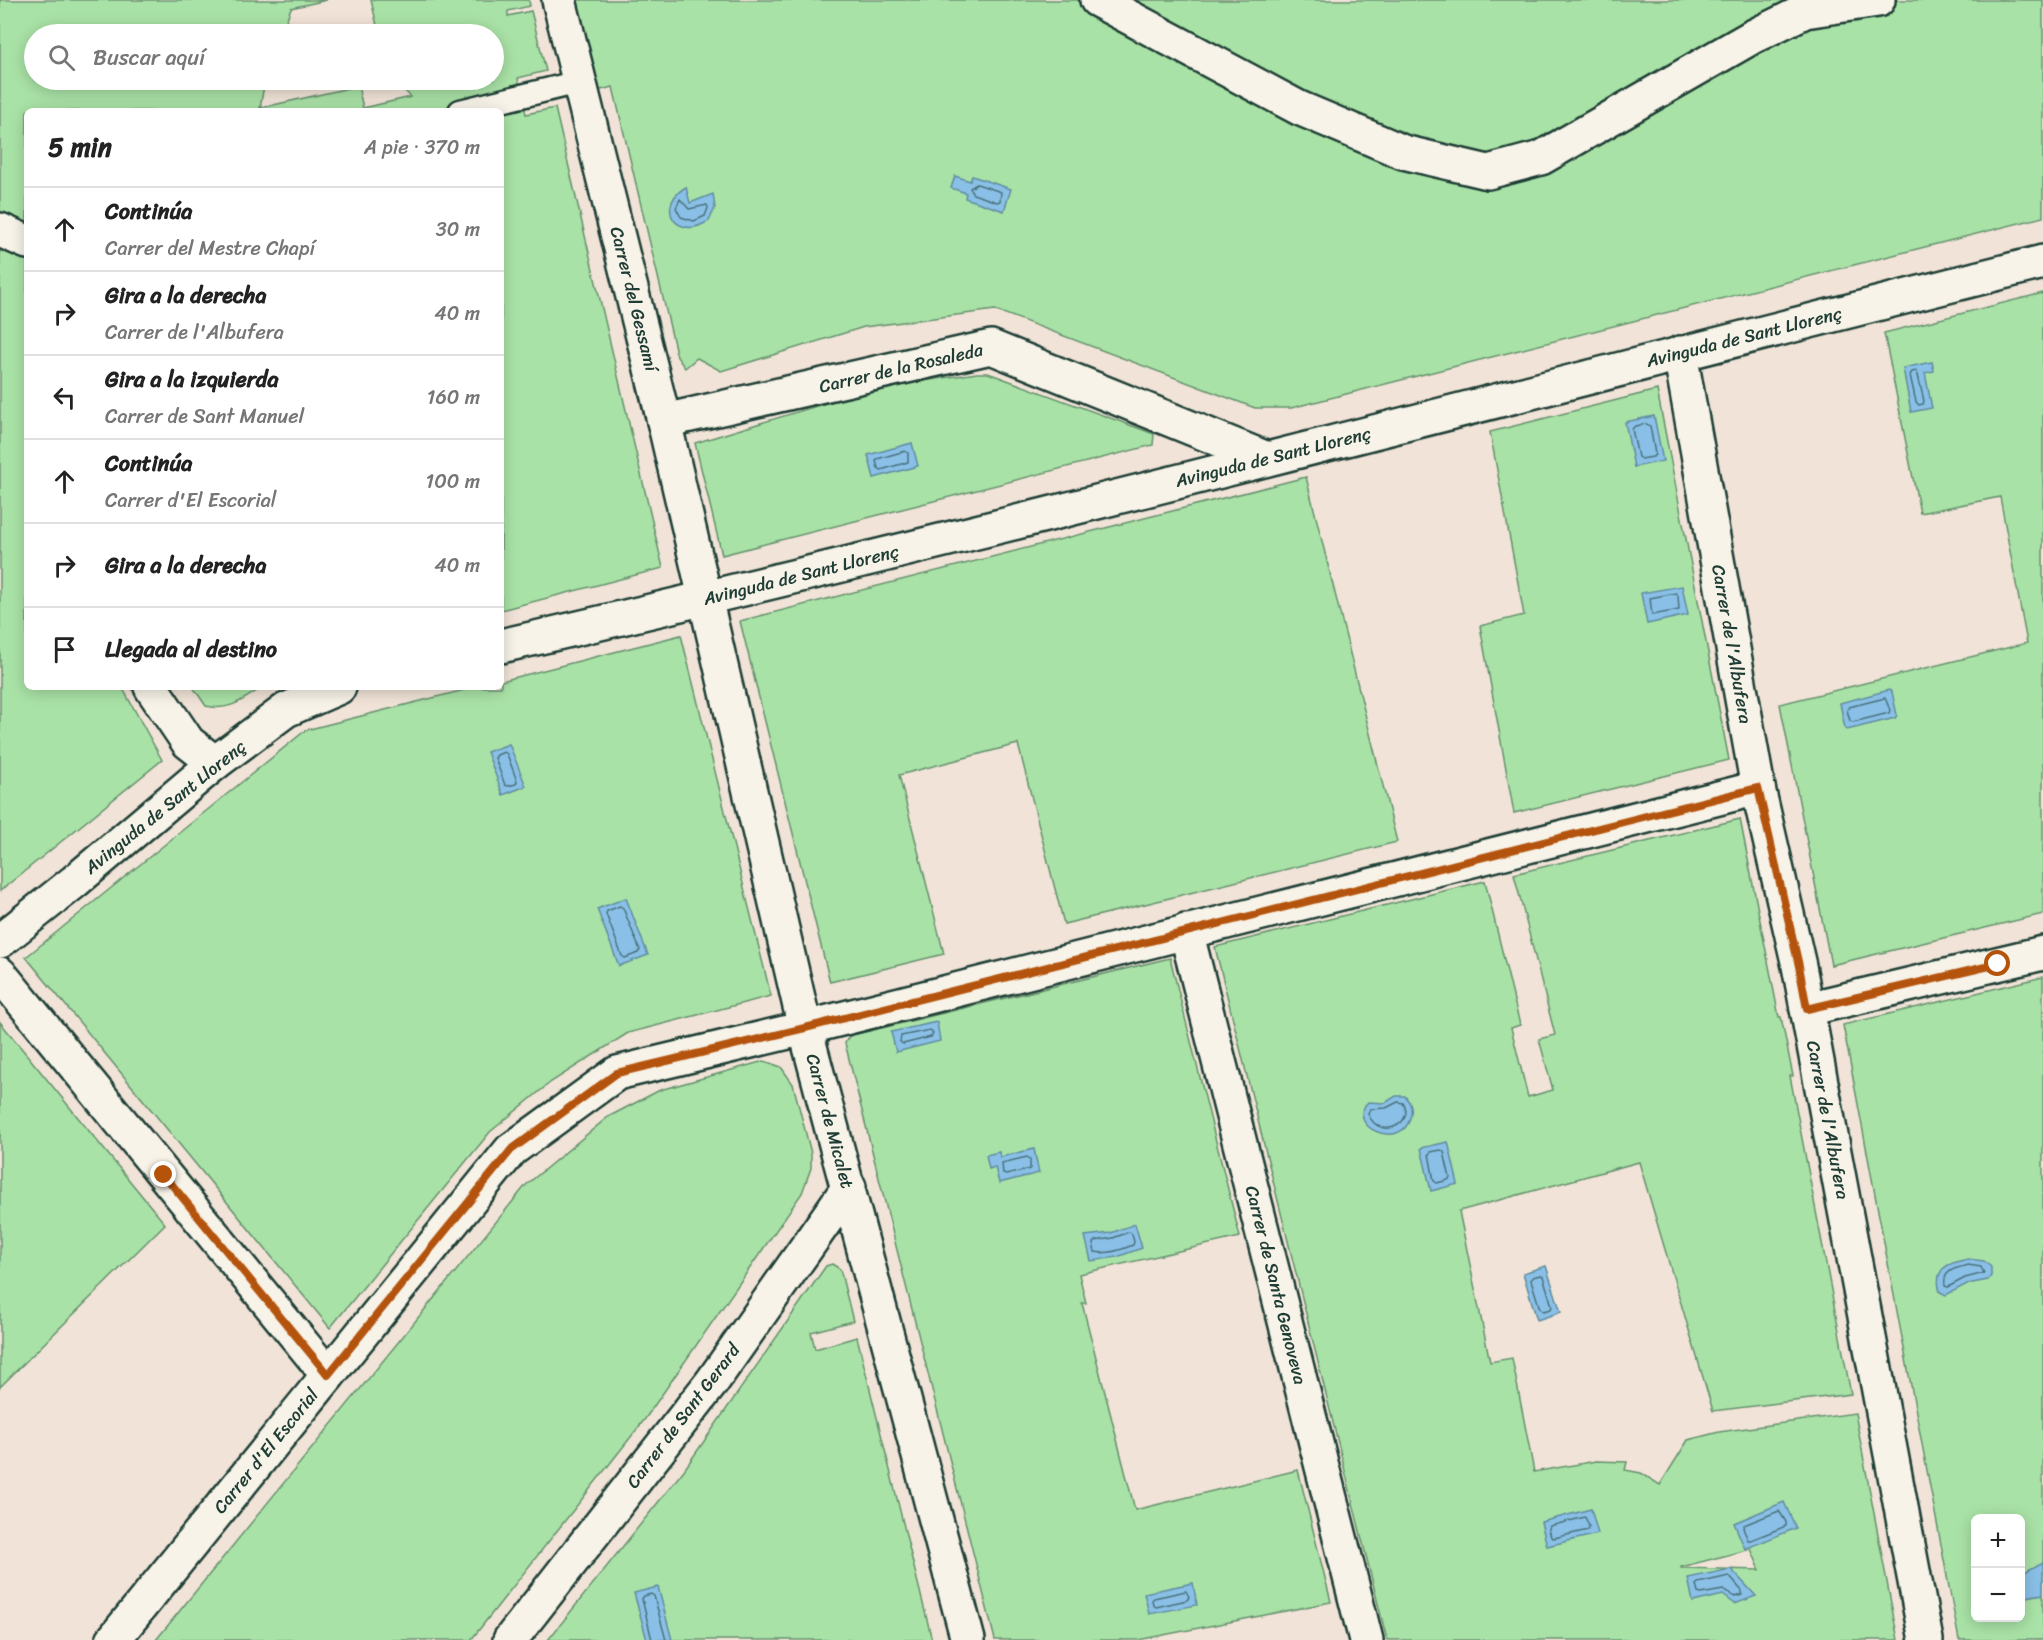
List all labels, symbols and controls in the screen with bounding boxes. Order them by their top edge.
search box [24,24,504,90]
text: Buscar aquí [93,38,205,77]
icon: search [45,41,78,74]
text: 5 min [48,124,112,170]
text: A pie · 370 m [364,130,480,165]
text: Continúa [105,192,192,231]
text: 30 m [436,212,480,247]
icon: ahead [48,213,81,246]
street label: Carrer del Gessamí [601,223,668,377]
text: Carrer del Mestre Chapí [105,231,315,266]
text: Gira a la derecha [105,276,266,315]
text: 40 m [434,296,480,331]
icon: right [48,297,81,330]
street label: Avinguda de Sant Llorenç [1642,297,1845,377]
text: Carrer de l'Albufera [105,315,284,350]
street label: Carrer de la Rosaleda [816,333,987,402]
text: Gira a la izquierda [105,360,278,399]
text: 160 m [427,380,480,415]
icon: left [48,381,81,414]
text: Carrer de Sant Manuel [105,399,304,434]
street label: Avinguda de Sant Llorenç [1171,417,1374,497]
text: Continúa [105,444,192,483]
text: 100 m [426,464,480,499]
icon: ahead [48,465,81,498]
text: Carrer d'El Escorial [105,483,277,518]
street label: Avinguda de Sant Llorenç [699,535,902,615]
text: Gira a la derecha [105,546,266,585]
text: 40 m [434,548,480,583]
icon: right [48,549,81,582]
street label: Carrer de l'Albufera [1702,562,1762,726]
text: Llegada al destino [105,630,277,669]
icon: arrive [48,633,81,666]
street label: Avinguda de Sant Llorenç [76,731,253,883]
route start [1984,950,2010,976]
street label: Carrer de l'Albufera [1797,1038,1859,1202]
street label: Carrer de Micalet [797,1050,863,1192]
route end [150,1161,176,1187]
street label: Carrer de Santa Genoveva [1236,1182,1316,1388]
street label: Carrer de Sant Gerard [618,1335,749,1495]
street label: Carrer d'El Escorial [205,1380,328,1521]
map controls [1971,1514,2025,1622]
button: + [1971,1514,2025,1568]
button: − [1971,1568,2025,1622]

